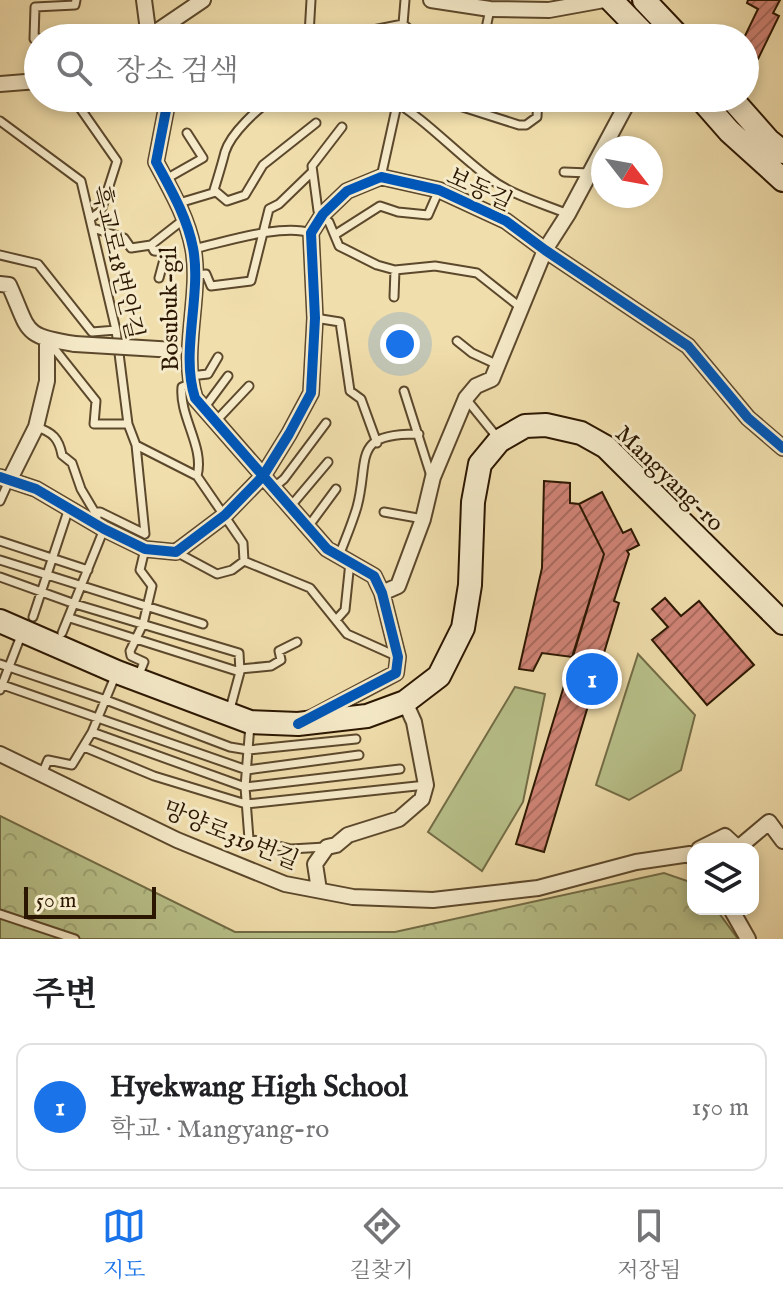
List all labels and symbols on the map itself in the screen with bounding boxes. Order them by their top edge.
north arrow [591,136,663,208]
street label: 보동길 [441,162,517,219]
street label: 흑교로18번안길 [84,182,149,343]
street label: Bosubuk-gil [154,246,187,372]
your location [380,324,420,364]
street label: Mangyang-ro [608,419,730,539]
pin: 1 [566,649,618,709]
street label: 망양로319번길 [158,795,303,878]
scale bar [24,883,156,919]

